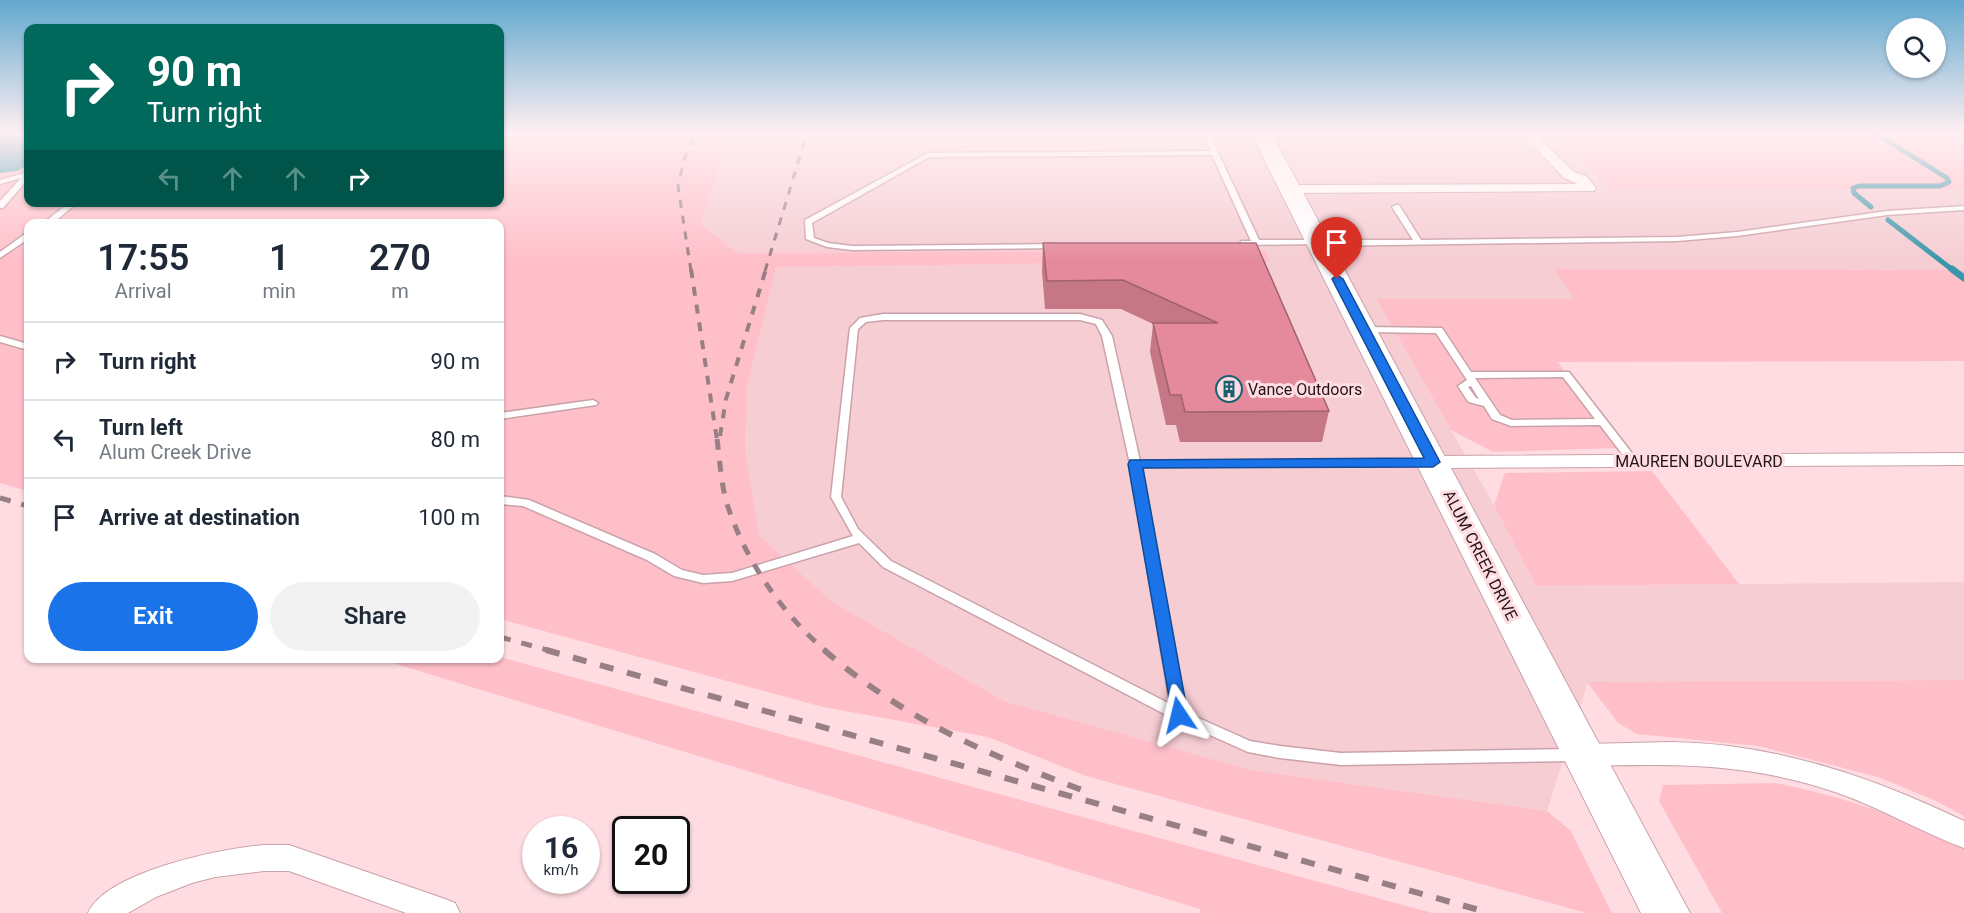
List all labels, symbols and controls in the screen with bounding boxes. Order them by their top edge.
map controls [1886,18,1946,78]
button: search [1886,18,1946,78]
text: 90 m [147,47,242,96]
icon: right [48,48,126,126]
text: Turn right [147,97,262,129]
icon: left [153,162,186,195]
icon: ahead [216,162,249,195]
icon: ahead [279,162,312,195]
icon: right [342,162,375,195]
pin [1311,217,1362,279]
icon: arrive [1320,226,1353,259]
text: 17:55 [97,237,189,279]
text: 1 [269,237,289,279]
text: 270 [369,237,431,279]
text: Arrival [115,279,172,303]
text: min [262,279,296,303]
text: m [391,279,409,303]
icon: right [48,345,81,378]
text: Turn right [99,349,196,374]
text: 90 m [431,349,480,374]
building icon: Vance Outdoors [1214,374,1244,404]
place label: Vance Outdoors [1248,380,1362,399]
text: Turn left [99,415,183,440]
icon: left [48,423,81,456]
text: 80 m [431,427,480,452]
text: Alum Creek Drive [99,440,251,464]
street label: MAUREEN BOULEVARD [1615,452,1783,471]
street label: ALUM CREEK DRIVE [1440,487,1522,623]
icon: arrive [48,501,81,534]
text: Arrive at destination [99,505,300,530]
text: 100 m [418,505,480,530]
button: Exit [48,582,258,651]
button: Share [270,582,480,651]
position arrow [1147,683,1211,747]
speed limit sign: 20 [612,816,690,894]
text: 16 [544,830,578,865]
text: km/h [543,861,579,879]

